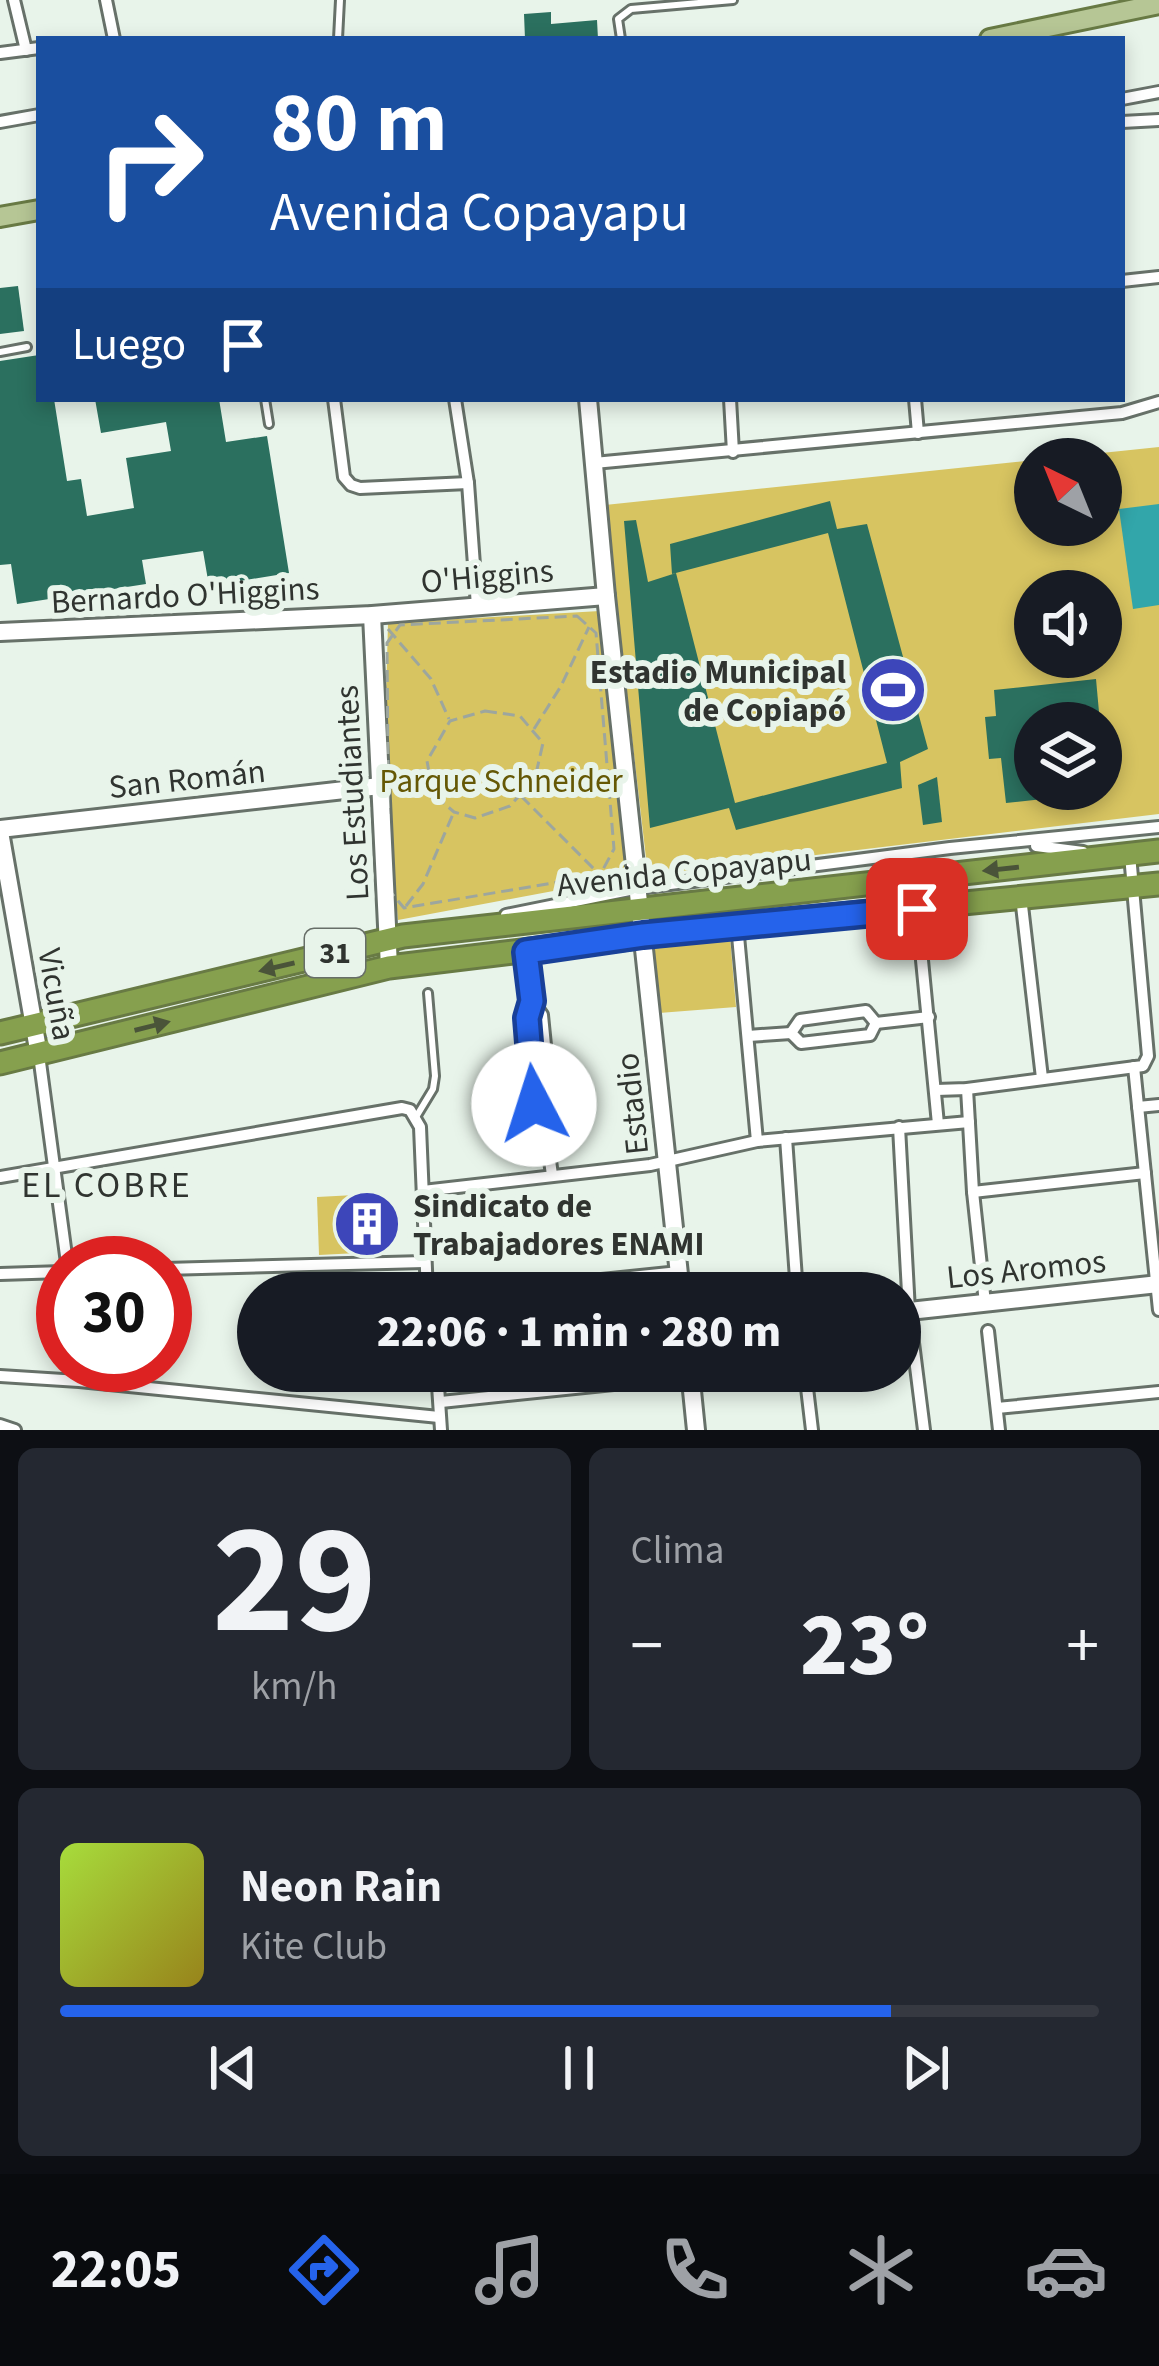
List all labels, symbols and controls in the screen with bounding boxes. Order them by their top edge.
text: 80 m [270,64,448,184]
icon: right [72,84,228,240]
text: Avenida Copayapu [270,175,689,252]
icon: arrive [210,312,276,378]
text: Luego [72,313,186,377]
north arrow [1014,438,1122,546]
map controls [1014,438,1122,810]
street label: O'Higgins [419,547,555,606]
street label: Bernardo O'Higgins [50,565,321,626]
button: sound [1014,570,1122,678]
place label: Estadio Municipal de Copiapó [590,649,847,734]
sports icon: Estadio Municipal de Copiapó [858,655,928,725]
street label: Los Estudiantes [323,684,382,902]
button: layers [1014,702,1122,810]
street label: San Román [106,748,268,811]
park label: Parque Schneider [379,758,623,805]
street label: Avenida Copayapu [554,836,814,909]
pin [866,858,968,960]
one-way arrow [982,859,1019,878]
icon: arrive [884,876,950,942]
road number: 31 [305,929,365,977]
street label: Vicuña [25,944,88,1044]
one-way arrow [258,958,295,977]
one-way arrow [134,1016,171,1035]
position arrow [471,1041,597,1167]
street label: Estadio [604,1051,661,1157]
district label: EL COBRE [21,1160,193,1211]
place label: Sindicato de Trabajadores ENAMI [413,1183,704,1268]
building icon: Sindicato de Trabajadores ENAMI [332,1189,402,1259]
speed limit sign: 30 [36,1236,192,1392]
street label: Los Aromos [944,1238,1108,1301]
text: 22:06 · 1 min · 280 m [377,1300,781,1364]
text: 29 [212,1470,377,1692]
text: Clima [631,1523,724,1579]
text: 23° [800,1582,930,1710]
text: − [631,1599,663,1693]
text: + [1066,1599,1099,1693]
text: km/h [251,1659,338,1715]
text: Neon Rain [240,1855,442,1919]
text: Kite Club [240,1919,387,1975]
icon: previous [200,2035,266,2101]
icon: pause [546,2035,612,2101]
icon: next [893,2035,959,2101]
icon: directions [282,2228,366,2312]
icon: music [468,2228,552,2312]
icon: phone [653,2228,737,2312]
icon: climate [839,2228,923,2312]
icon: car [1024,2228,1108,2312]
text: 22:05 [51,2232,181,2309]

